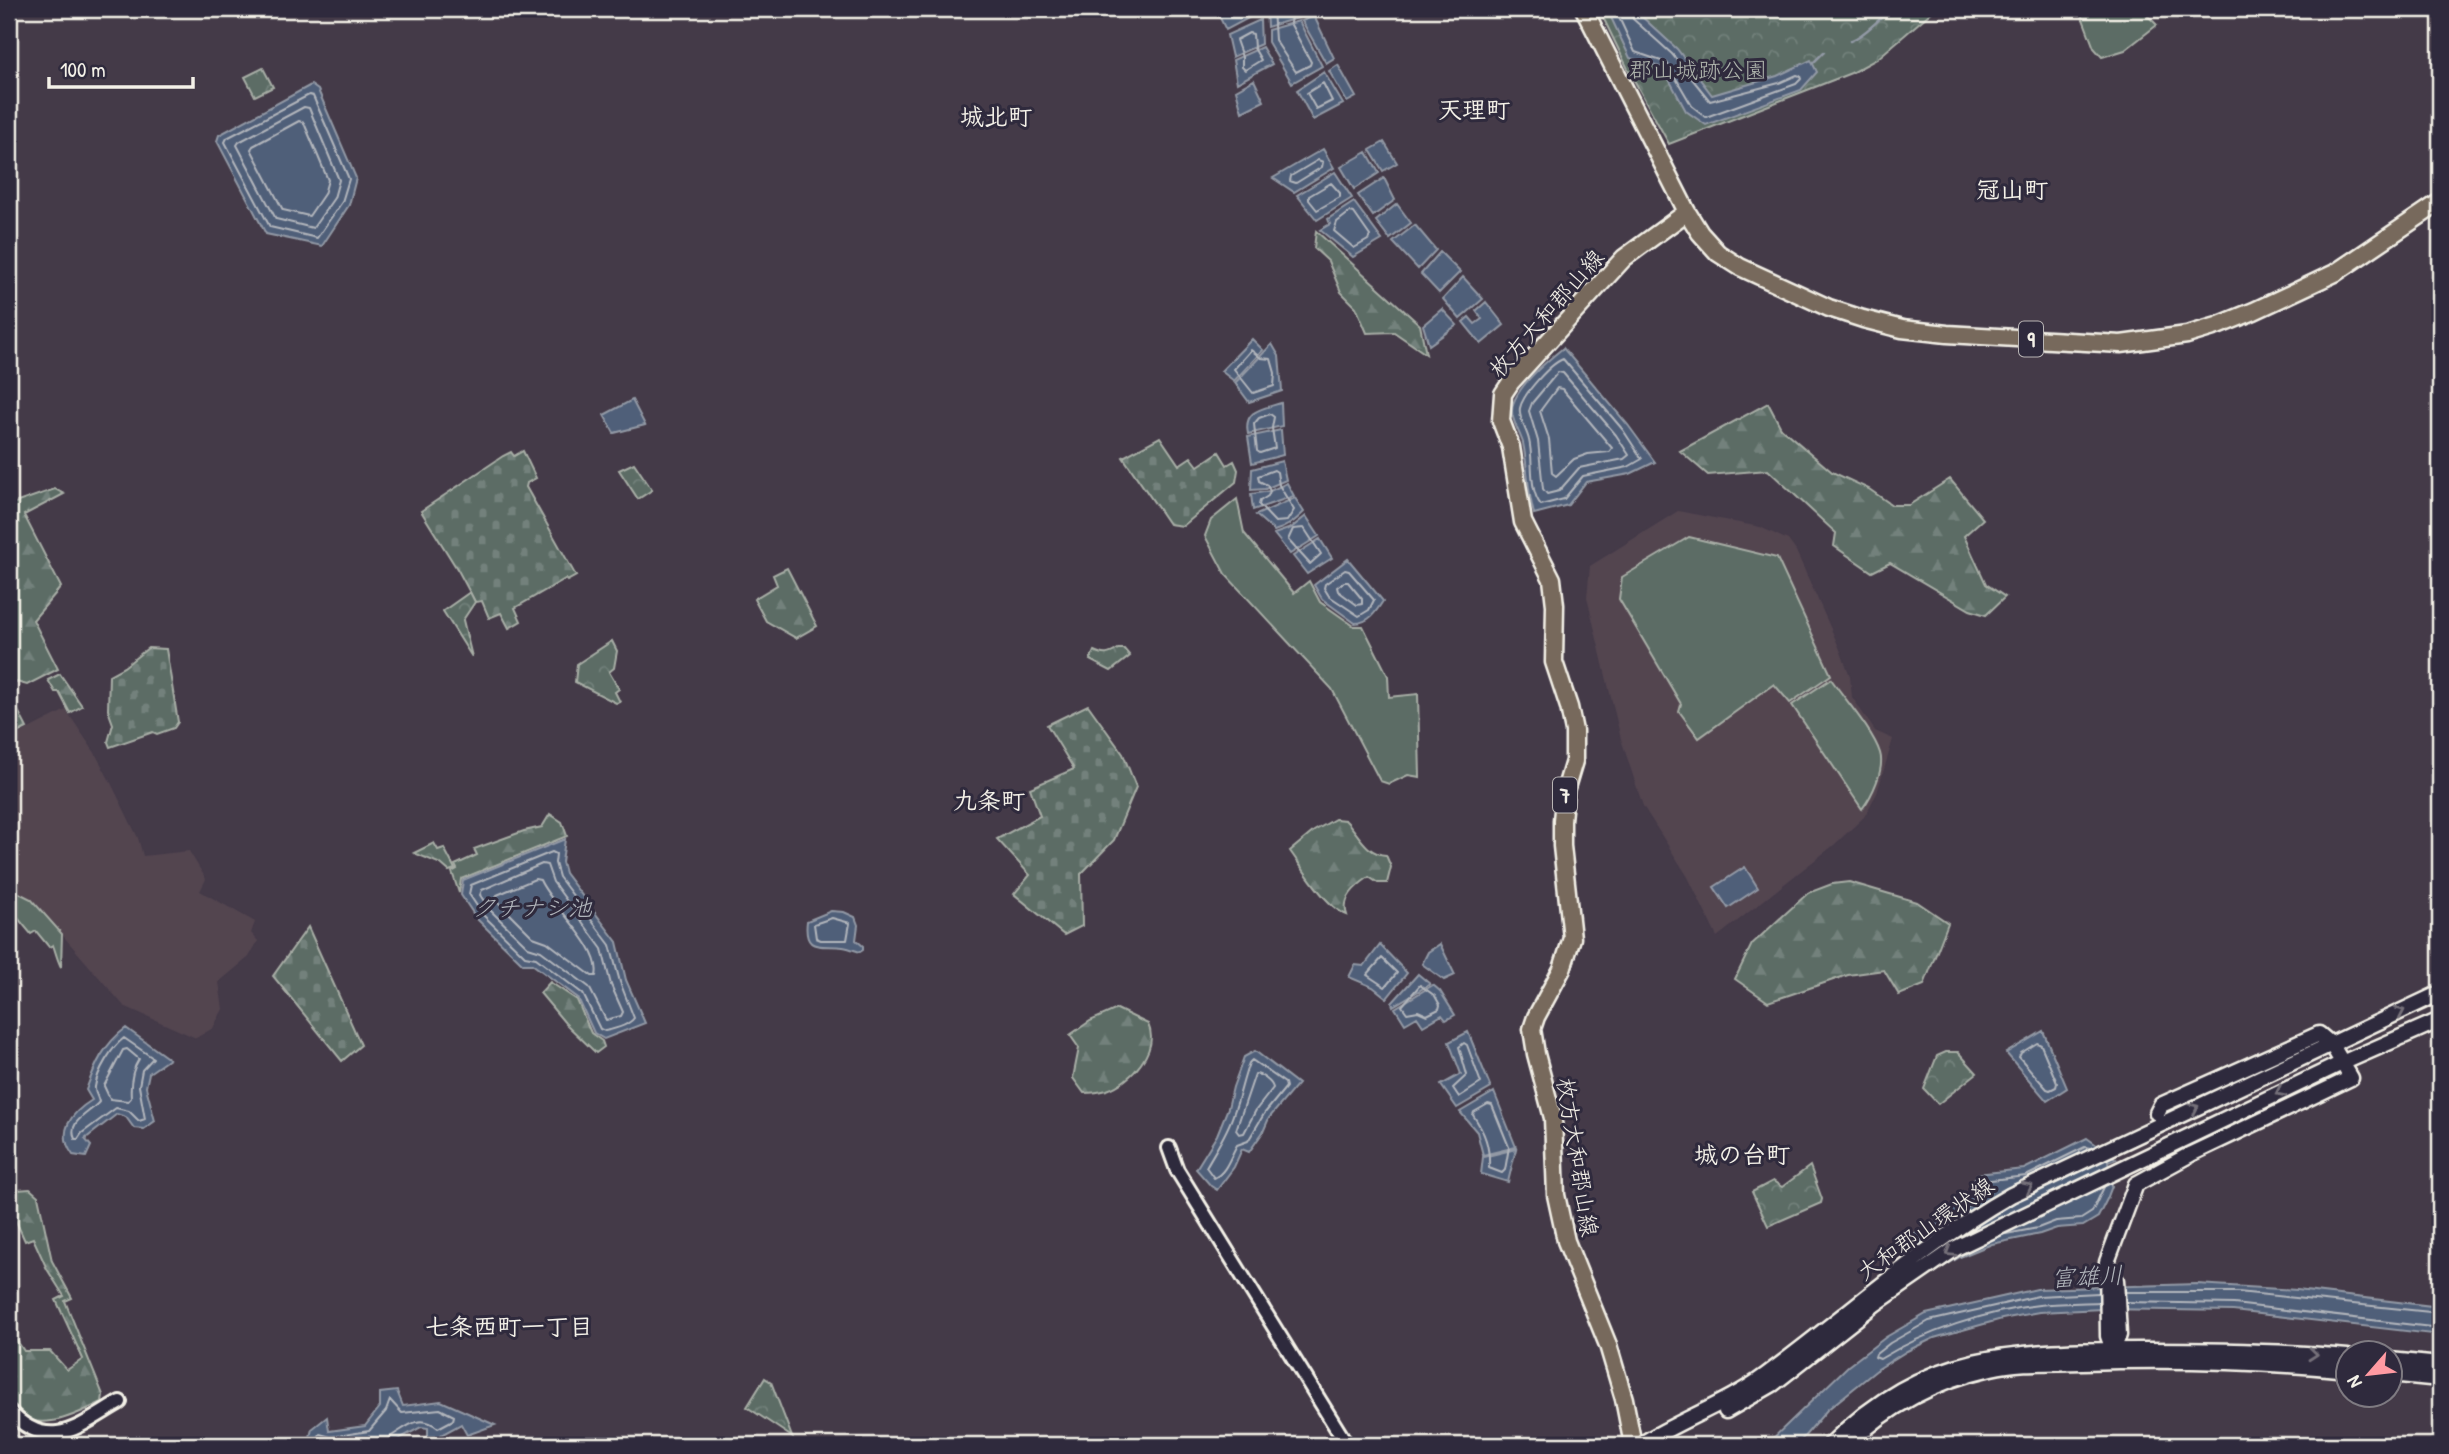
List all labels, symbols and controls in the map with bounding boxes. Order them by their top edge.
scale bar [49,46,192,90]
park label: 郡山城跡公園 [1629,54,1767,85]
text: 100 m [60,55,106,84]
district label: 天理町 [1438,93,1510,125]
district label: 城北町 [960,100,1032,132]
district label: 冠山町 [1976,173,2048,205]
street label: 枚方大和郡山線 [1481,242,1611,384]
road number: 9 [2019,322,2043,356]
road number: 7 [1553,778,1577,812]
district label: 九条町 [953,784,1025,816]
water label: クチナシ池 [472,891,593,923]
one-way arrow [2393,1006,2405,1020]
street label: 枚方大和郡山線 [1550,1075,1606,1239]
one-way arrow [2275,1084,2287,1098]
one-way arrow [2187,1102,2199,1116]
district label: 城の台町 [1694,1138,1790,1170]
street label: 大和郡山環状線 [1850,1169,2000,1287]
one-way arrow [2021,1181,2033,1195]
one-way arrow [1944,1244,1957,1257]
water label: 富雄川 [2050,1258,2124,1294]
district label: 七条西町一丁目 [425,1310,593,1342]
north arrow [2334,1338,2404,1408]
one-way arrow [2308,1346,2319,1361]
text: N [2340,1371,2368,1393]

